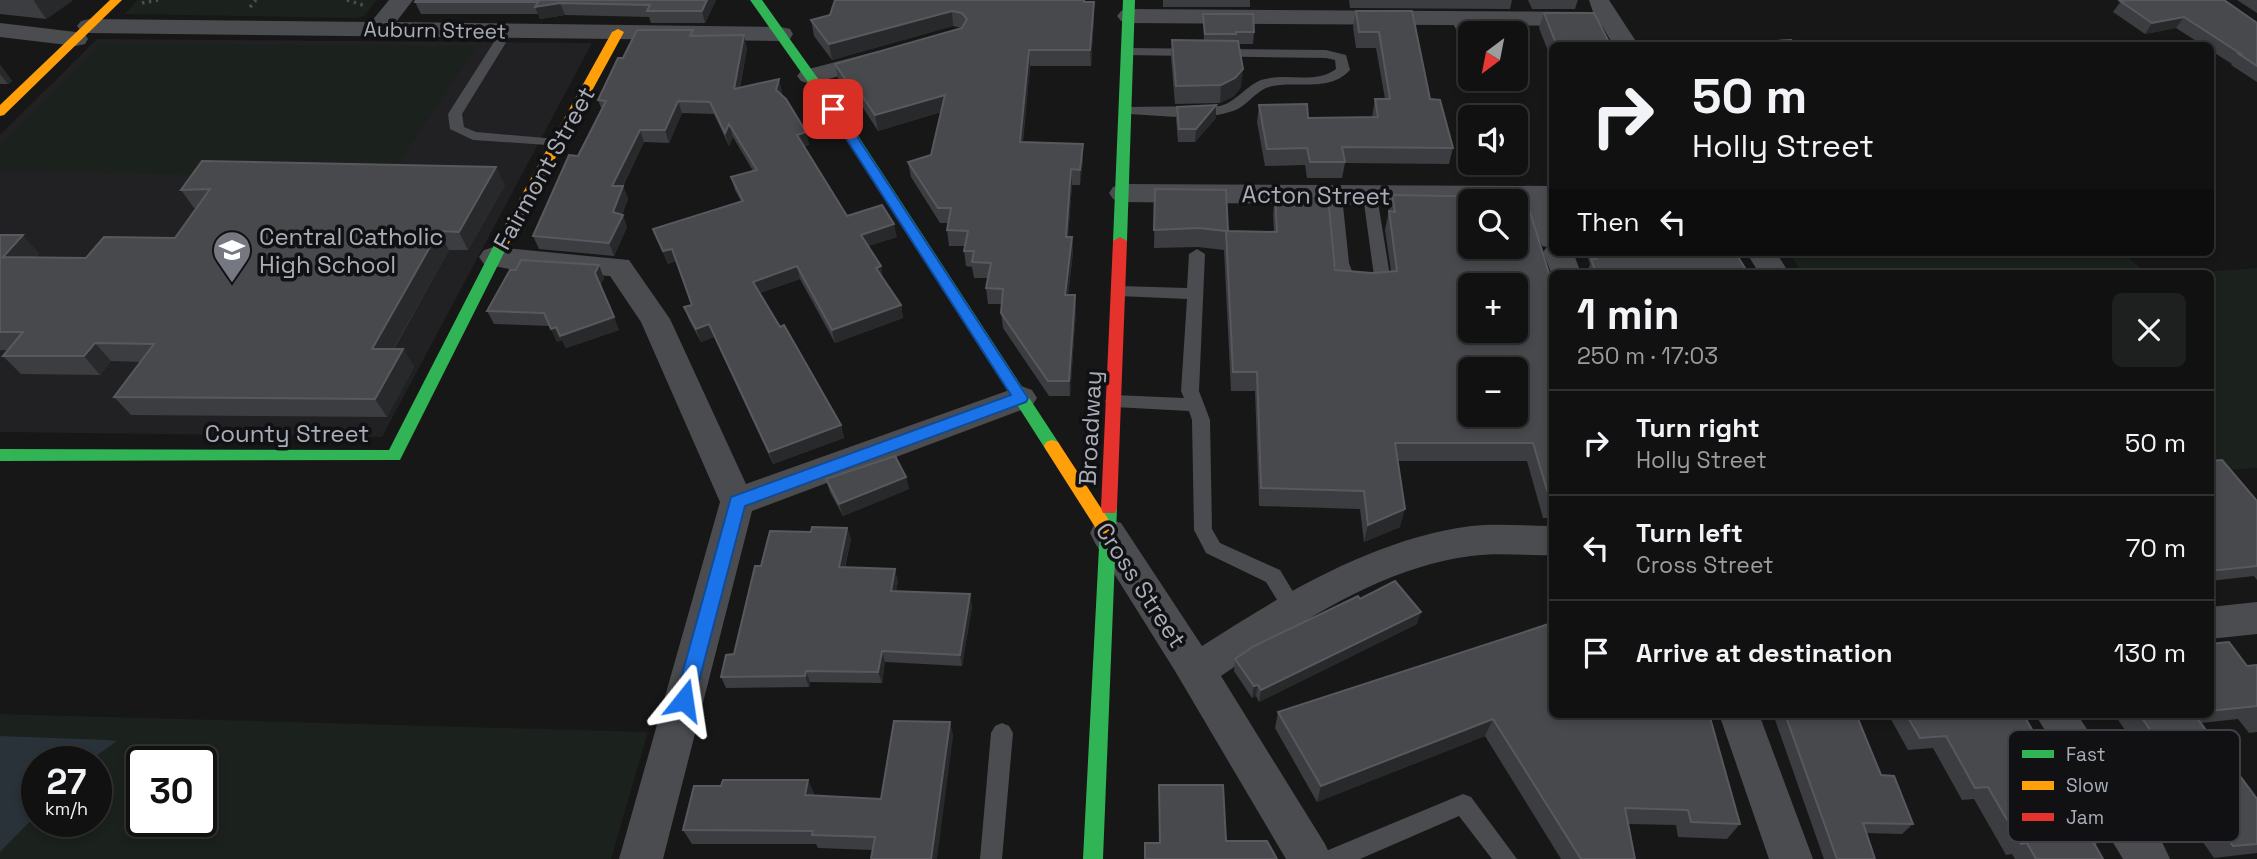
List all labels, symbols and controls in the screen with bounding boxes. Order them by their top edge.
street label: Auburn Street [363,15,507,45]
north arrow [1458,21,1528,91]
map controls [1458,21,1528,427]
text: 50 m [1692,65,1807,127]
icon: right [1577,70,1668,161]
pin [803,79,863,139]
street label: Fairmont Street [486,81,602,255]
icon: arrive [814,90,852,128]
button: sound [1458,105,1528,175]
text: Holly Street [1692,126,1874,166]
street label: Acton Street [1241,178,1391,212]
button: search [1458,189,1528,259]
icon: left [1654,203,1692,241]
text: Then [1577,205,1640,239]
place label: Central Catholic High School [259,221,444,280]
school or university icon: Central Catholic High School [211,229,253,284]
button: + [1458,273,1528,343]
text: 1 min [1577,288,1680,341]
button: close [2112,293,2186,367]
text: 250 m · 17:03 [1577,341,1718,371]
button: − [1458,357,1528,427]
street label: Broadway [1072,370,1108,486]
text: Turn right [1636,411,1760,445]
street label: County Street [205,418,369,449]
icon: right [1577,424,1615,462]
text: 50 m [2125,426,2186,460]
text: Holly Street [1636,445,1767,475]
street label: Cross Street [1089,516,1193,654]
text: Turn left [1636,516,1743,550]
icon: left [1577,529,1615,567]
text: 70 m [2126,531,2186,565]
text: Cross Street [1636,550,1774,580]
icon: arrive [1577,634,1615,672]
text: Arrive at destination [1636,636,1893,670]
text: 130 m [2114,636,2186,670]
position arrow [647,663,721,737]
legend [2008,730,2240,842]
text: Fast [2066,742,2106,767]
speed limit sign: 30 [126,746,217,837]
text: 27 [47,760,86,804]
text: Slow [2066,773,2109,798]
text: km/h [45,797,88,820]
text: Jam [2066,805,2104,830]

